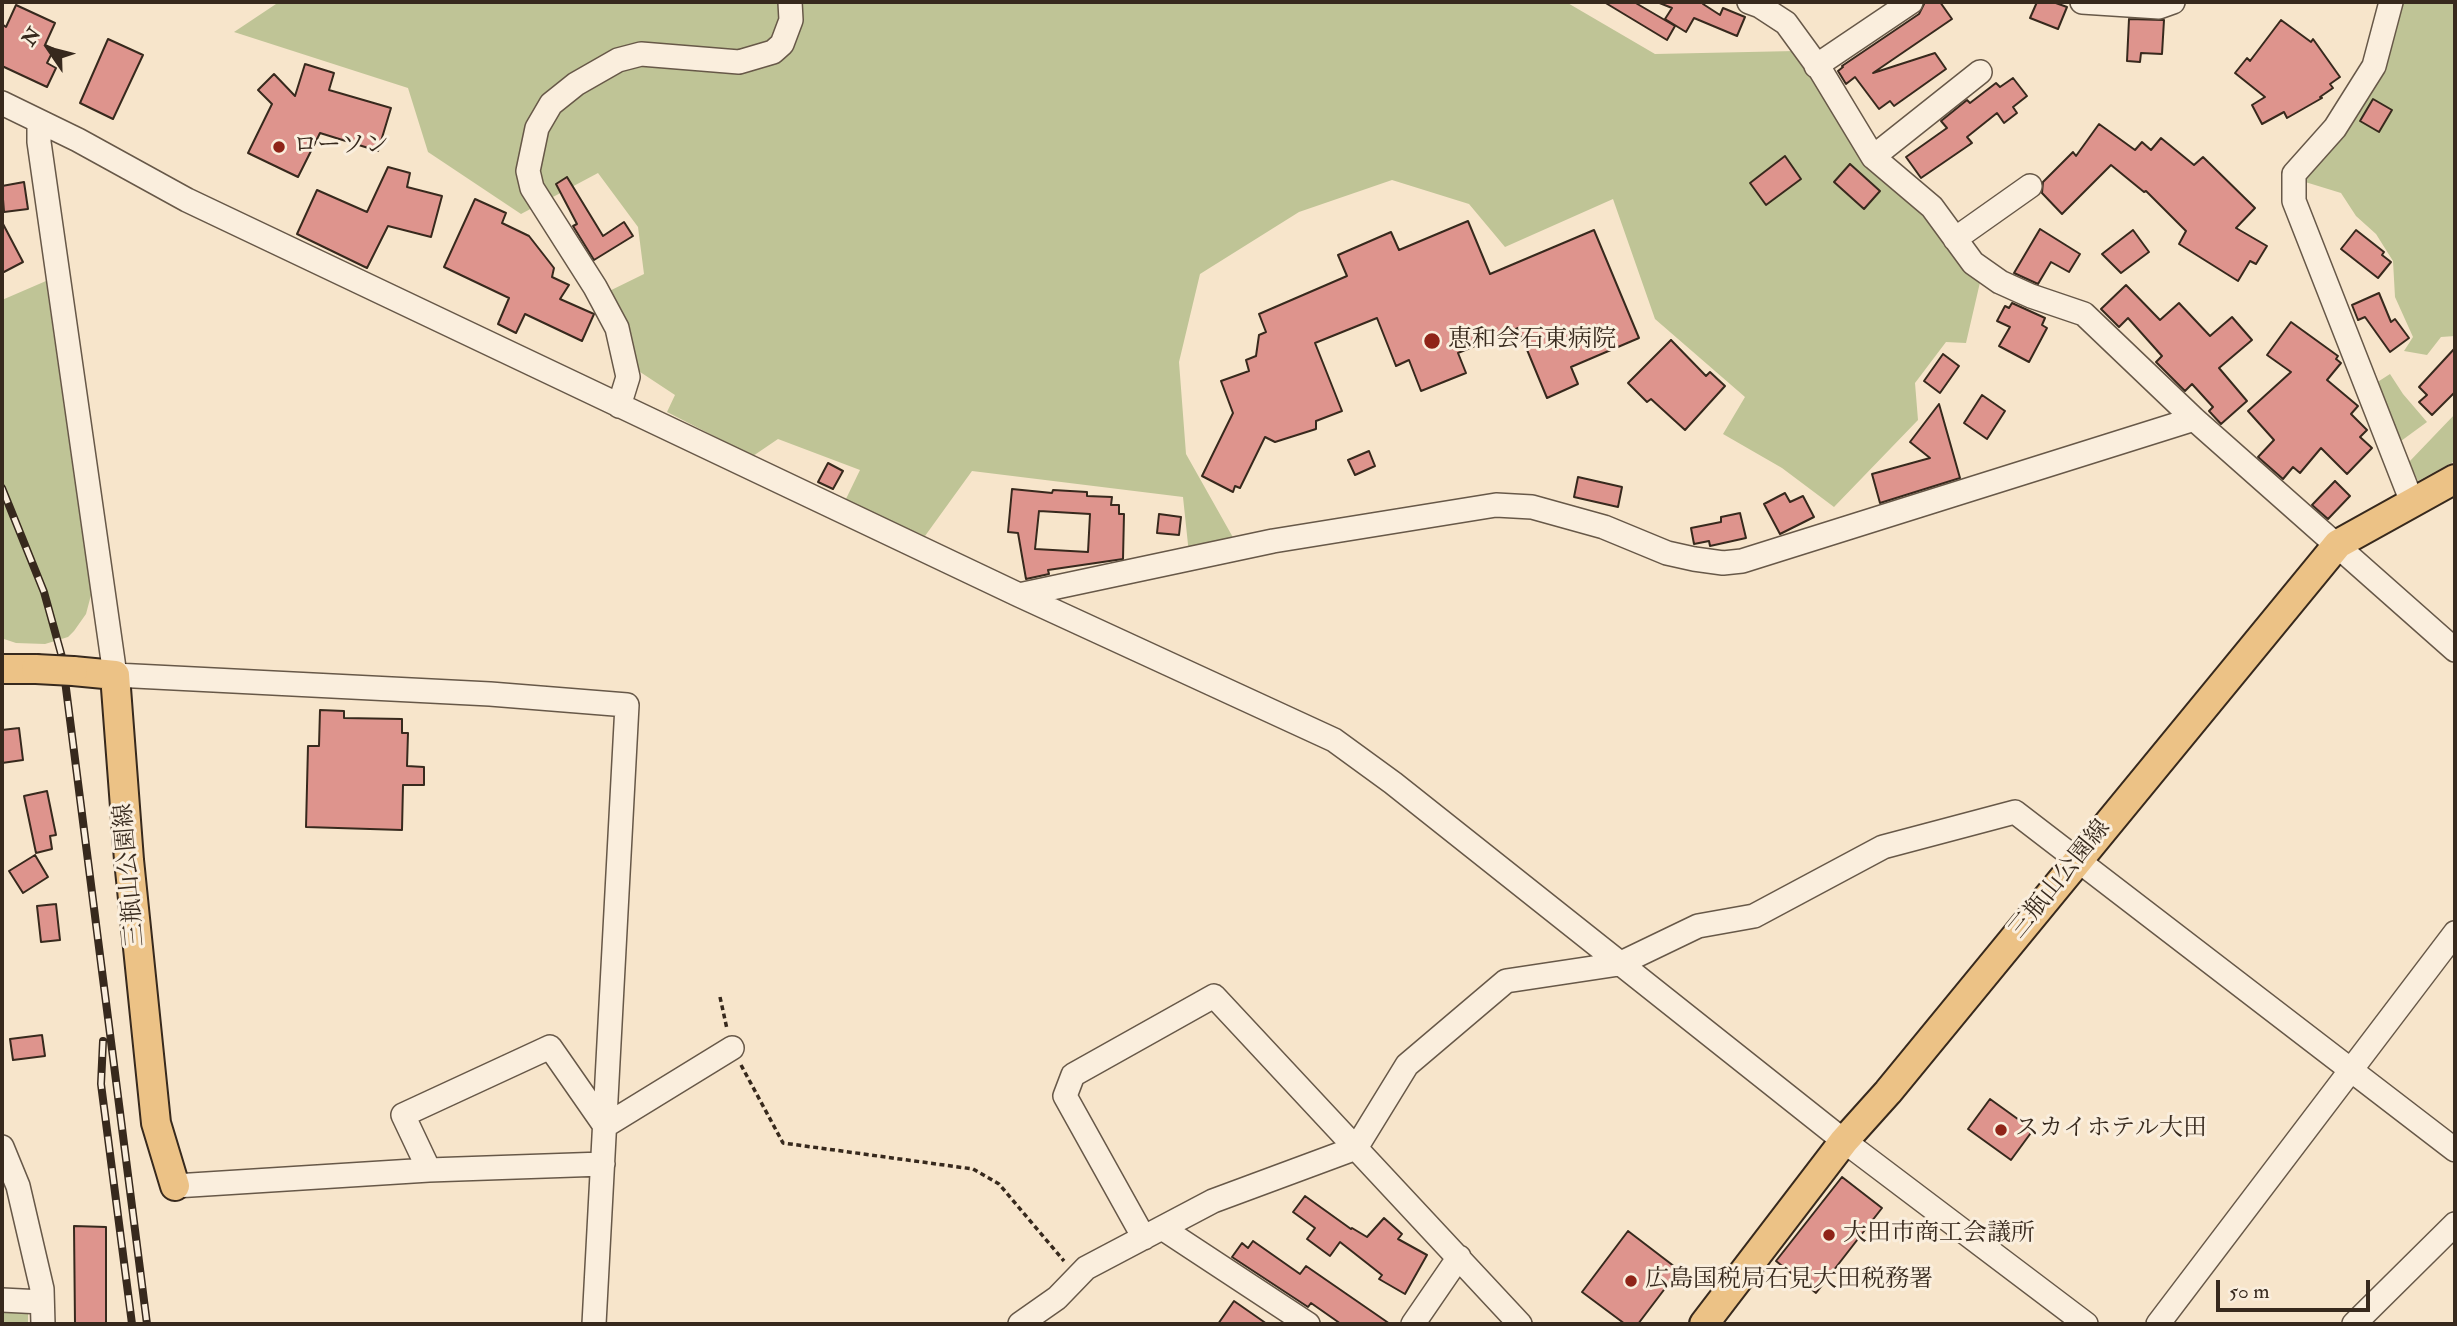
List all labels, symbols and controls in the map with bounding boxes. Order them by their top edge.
north arrow [14,14,84,84]
text: N [17,23,47,51]
place label: ローソン [293,133,389,161]
marker: ローソン [271,139,287,155]
place label: 恵和会石東病院 [1448,327,1616,355]
marker: 恵和会石東病院 [1422,331,1442,351]
street label: 三瓶山公園線 [110,802,152,948]
street label: 三瓶山公園線 [2004,815,2118,945]
place label: スカイホテル大田 [2015,1116,2207,1144]
marker: スカイホテル大田 [1993,1122,2009,1138]
place label: 大田市商工会議所 [1843,1221,2035,1249]
marker: 大田市商工会議所 [1821,1227,1837,1243]
scale bar [2219,1266,2373,1310]
place label: 広島国税局石見大田税務署 [1645,1267,1933,1295]
marker: 広島国税局石見大田税務署 [1623,1273,1639,1289]
text: 50 m [2229,1278,2270,1305]

